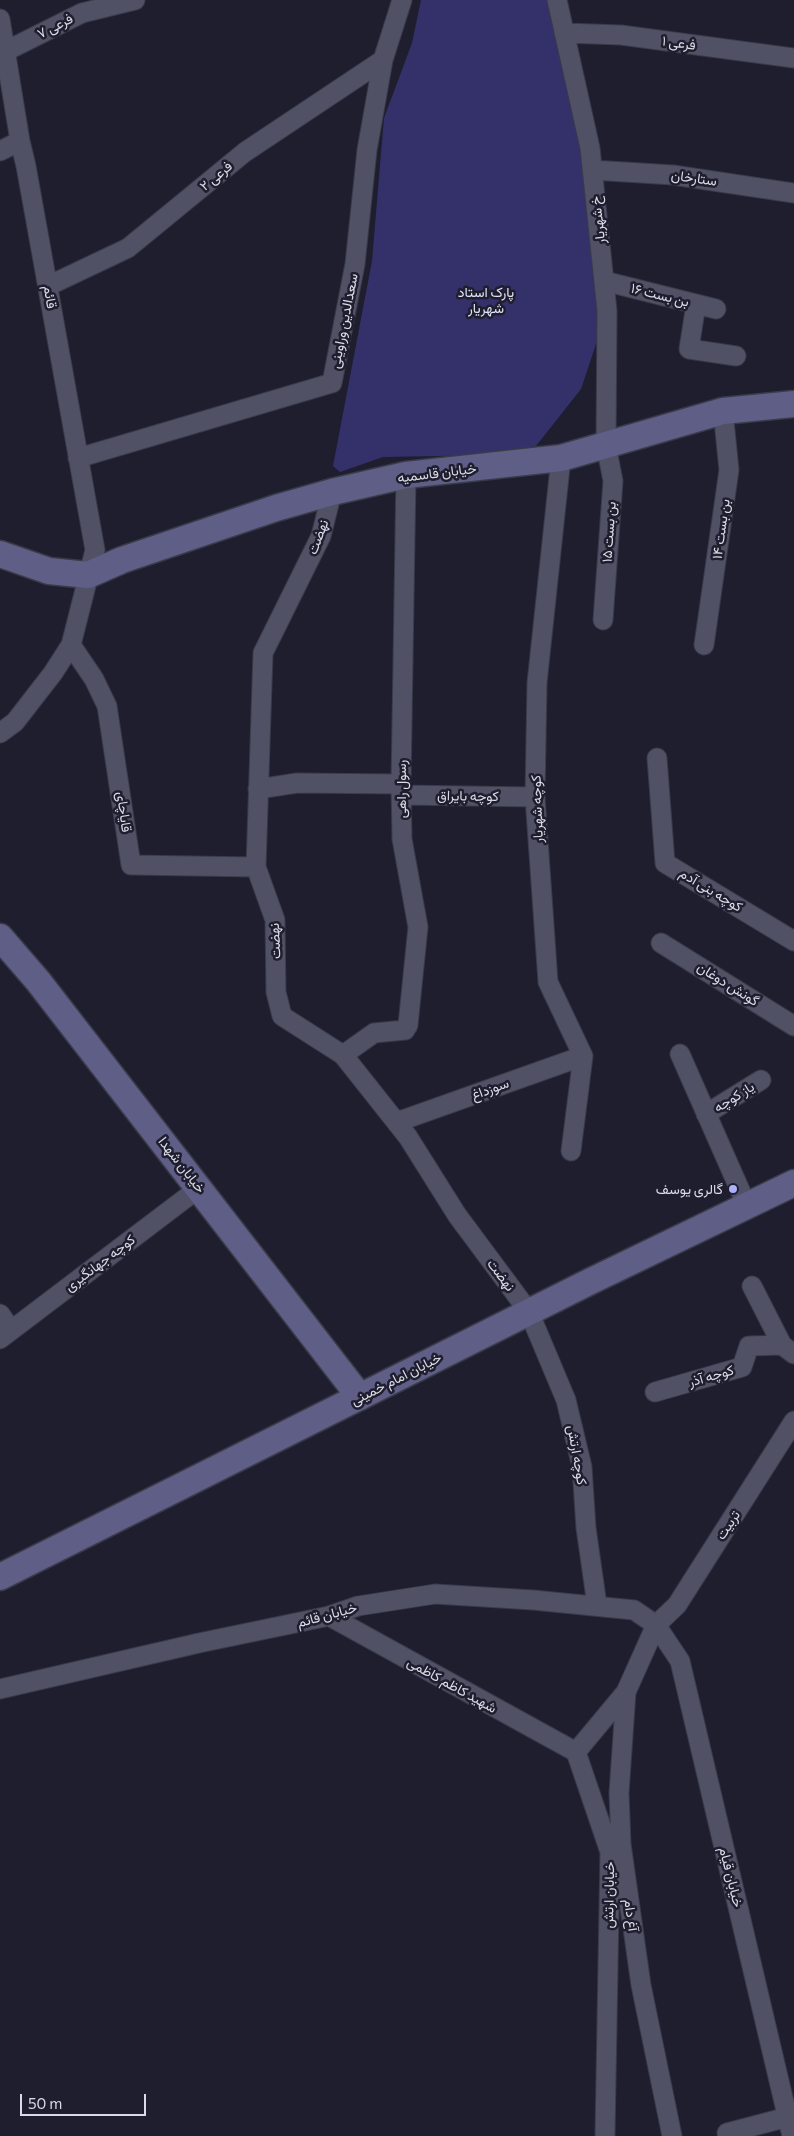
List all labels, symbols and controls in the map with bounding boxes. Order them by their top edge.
street label: فرعی ۷ [34,10,76,42]
street label: فرعی ۱ [661,32,697,54]
street label: فرعی ۲ [196,158,236,194]
street label: ستارخان [670,166,718,190]
street label: خ شهریار [587,195,609,245]
street label: سعدالدین وراوینی [327,272,361,370]
street label: بن بست ۱۶ [629,280,691,310]
street label: قائم [40,284,60,310]
park label: پارک استاد شهریار [458,284,514,316]
street label: خیابان قاسمیه [397,460,477,486]
street label: بن بست ۱۴ [708,498,734,560]
street label: بن بست ۱۵ [598,501,620,563]
street label: نهضت [304,517,332,557]
street label: رسول راهی [393,760,409,818]
street label: کوچه شهریار [527,775,547,843]
street label: کوچه بایراق [437,787,499,805]
street label: قایاچای [113,791,135,833]
street label: کوچه بنی آدم [676,865,746,915]
street label: نهضت [266,923,284,959]
street label: گونش دوغان [694,958,762,1010]
street label: سوزداغ [469,1074,511,1104]
street label: یاز کوچه [711,1078,757,1116]
street label: خیابان شهدا [155,1134,209,1196]
place label: گالری یوسف [656,1181,723,1197]
marker: گالری یوسف [727,1183,739,1195]
street label: کوچه جهانگیری [61,1231,139,1295]
street label: نهضت [483,1256,519,1294]
street label: خیابان امام خمینی [348,1349,444,1409]
street label: کوچه آذر [686,1362,736,1390]
street label: کوچه ارتش [563,1424,591,1486]
street label: تربیت [712,1507,744,1543]
street label: خیابان قائم [295,1599,359,1631]
street label: شهید کاظم کاظمی [404,1653,500,1717]
street label: خیابان قیام [715,1845,747,1909]
street label: خیابان ارتش [600,1861,618,1929]
street label: آغ دام [620,1898,642,1932]
scale bar [22,2084,149,2116]
text: 50 m [28,2094,62,2112]

